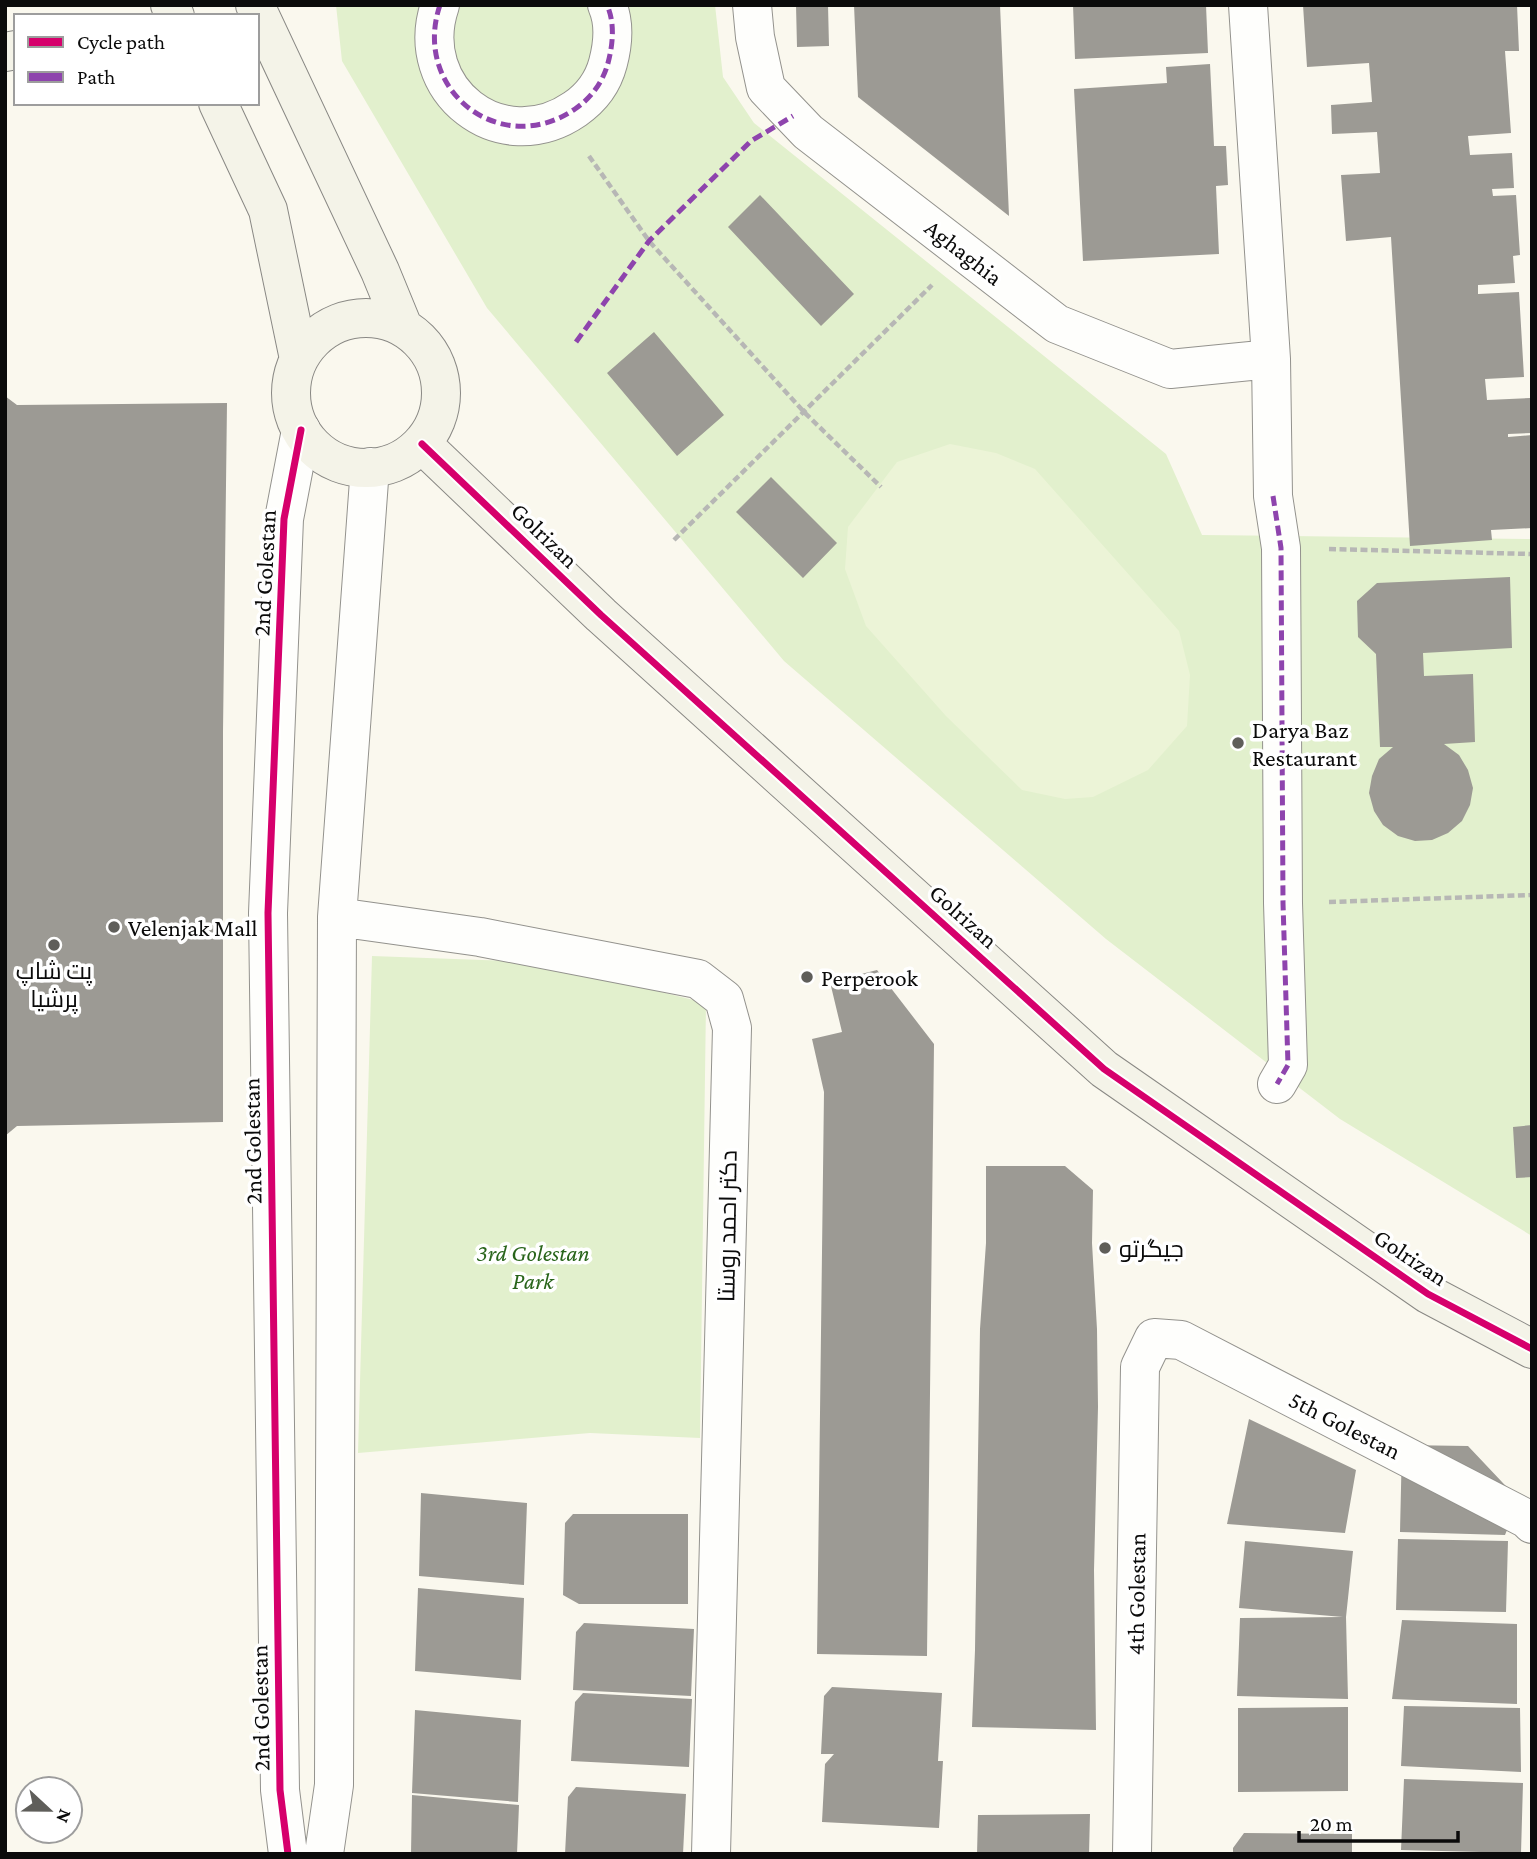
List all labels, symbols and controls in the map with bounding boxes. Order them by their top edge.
legend [14,14,259,105]
text: Cycle path [77,30,165,54]
text: Path [77,65,115,89]
street label: Aghaghia [920,213,1008,291]
street label: Golrizan [506,497,584,573]
street label: 2nd Golestan [247,509,281,637]
place label: Darya Baz Restaurant [1252,716,1358,771]
marker: Darya Baz Restaurant [1230,735,1246,751]
street label: Golrizan [924,878,1004,954]
place label: Velenjak Mall [128,914,258,941]
marker: Velenjak Mall [106,919,122,935]
marker: پت شاپ پرشیا [46,937,62,953]
place label: پت شاپ پرشیا [16,957,93,1015]
place label: Perperook [821,964,919,991]
marker: Perperook [799,969,815,985]
street label: 2nd Golestan [237,1077,267,1205]
street label: دکتر احمد روستا [712,1150,742,1302]
street label: Golrizan [1369,1223,1453,1291]
place label: جیگرتو [1119,1235,1184,1262]
park label: 3rd Golestan Park [476,1239,590,1294]
marker: جیگرتو [1097,1240,1113,1256]
street label: 5th Golestan [1285,1385,1405,1465]
street label: 4th Golestan [1121,1532,1151,1656]
street label: 2nd Golestan [245,1644,275,1772]
north arrow [14,1775,84,1845]
scale bar [1299,1800,1458,1844]
text: N [52,1806,76,1826]
text: 20 m [1310,1812,1353,1836]

